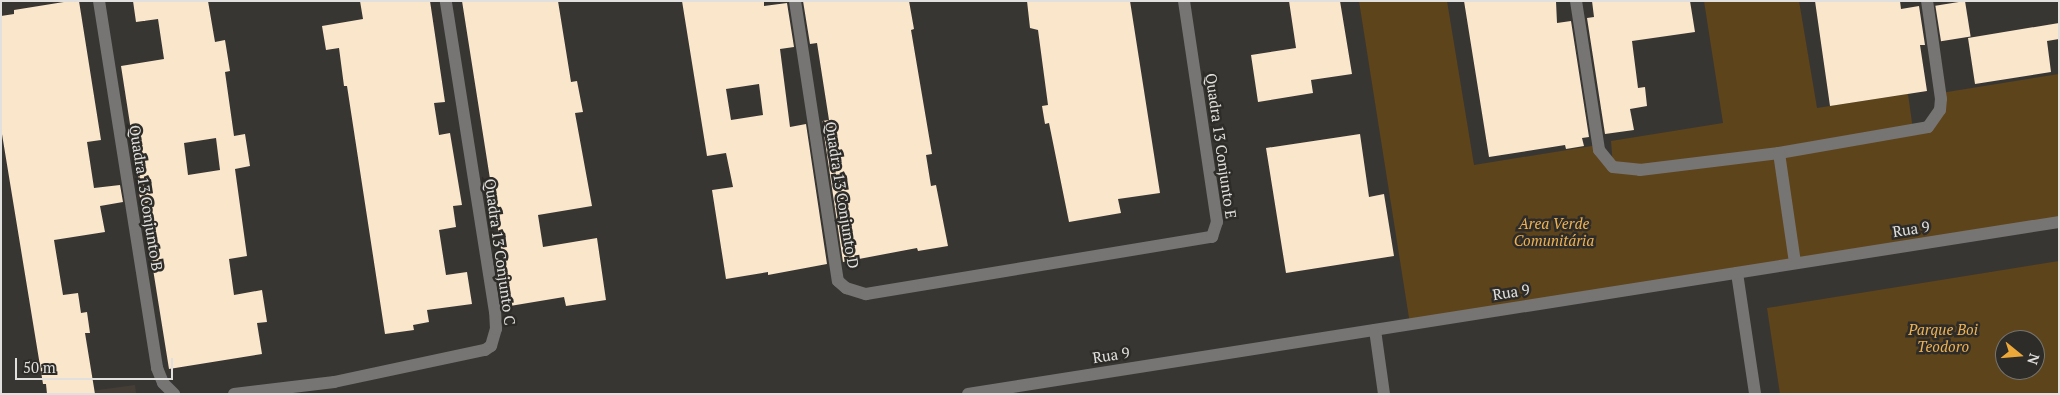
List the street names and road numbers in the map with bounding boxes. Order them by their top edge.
street label: Quadra 13 Conjunto E [1202,72,1240,220]
street label: Quadra 13 Conjunto D [821,120,863,270]
street label: Quadra 13 Conjunto B [126,124,166,272]
street label: Quadra 13 Conjunto C [481,178,519,326]
street label: Rua 9 [1891,217,1931,241]
street label: Rua 9 [1491,280,1531,304]
street label: Rua 9 [1091,343,1131,367]

